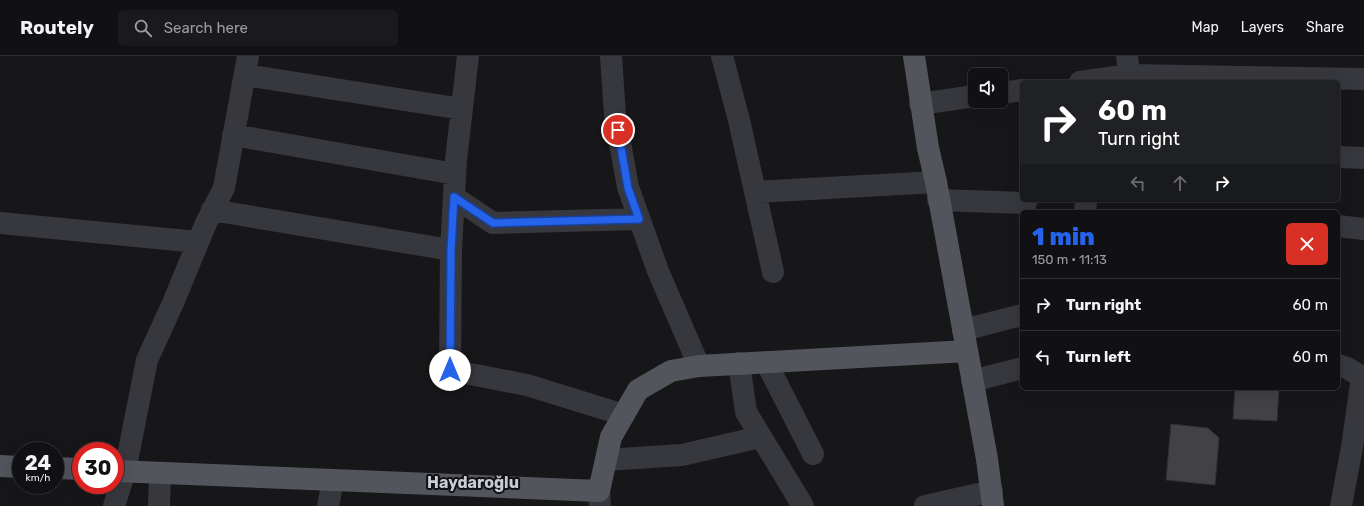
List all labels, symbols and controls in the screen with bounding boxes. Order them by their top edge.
search box [118,10,398,46]
text: Routely [20,16,94,39]
icon: search [132,17,154,39]
text: Search here [164,19,248,37]
text: Map [1192,19,1219,36]
text: Layers [1241,19,1284,36]
text: Share [1306,19,1344,36]
map controls [968,68,1008,108]
button: sound [968,68,1008,108]
text: 60 m [1098,94,1167,127]
icon: right [1032,96,1084,148]
pin [601,113,635,147]
icon: arrive [607,119,629,141]
text: Turn right [1098,128,1180,150]
icon: left [1127,172,1149,194]
icon: ahead [1169,172,1191,194]
icon: right [1211,172,1233,194]
text: 1 min [1032,223,1095,251]
button: close [1286,223,1328,265]
text: 150 m · 11:13 [1032,252,1107,267]
icon: right [1032,294,1054,316]
text: Turn right [1066,296,1141,314]
text: 60 m [1292,296,1328,314]
icon: left [1032,346,1054,368]
text: Turn left [1066,348,1131,366]
text: 60 m [1292,348,1328,366]
position arrow [429,349,471,391]
speed limit sign: 30 [72,442,124,494]
text: 24 [25,451,51,475]
text: km/h [26,472,50,484]
district label: Haydaroğlu [427,473,519,492]

